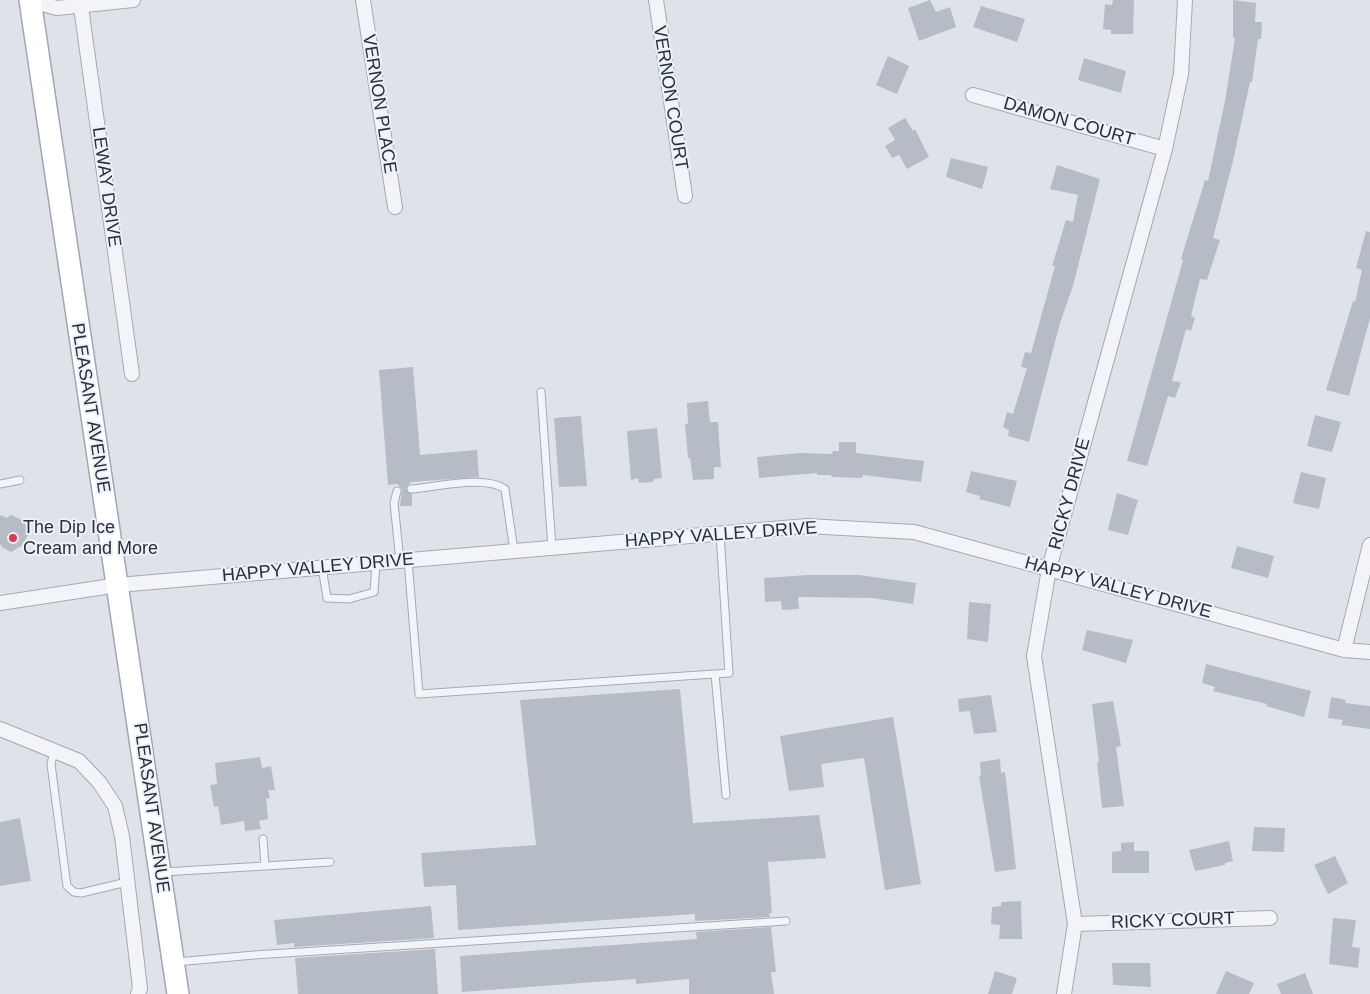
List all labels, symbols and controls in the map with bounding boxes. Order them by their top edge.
street label: VERNON COURT [648,24,692,172]
street label: VERNON PLACE [357,33,401,175]
street label: DAMON COURT [1001,93,1137,151]
street label: LEWAY DRIVE [87,126,125,248]
street label: PLEASANT AVENUE [66,322,114,494]
street label: RICKY DRIVE [1045,436,1095,552]
place label: The Dip Ice Cream and More [23,517,158,560]
street label: HAPPY VALLEY DRIVE [624,518,818,552]
marker: The Dip Ice Cream and More [7,532,19,544]
street label: HAPPY VALLEY DRIVE [221,549,415,587]
street label: HAPPY VALLEY DRIVE [1022,553,1214,623]
street label: PLEASANT AVENUE [128,721,174,895]
street label: RICKY COURT [1111,908,1235,934]

